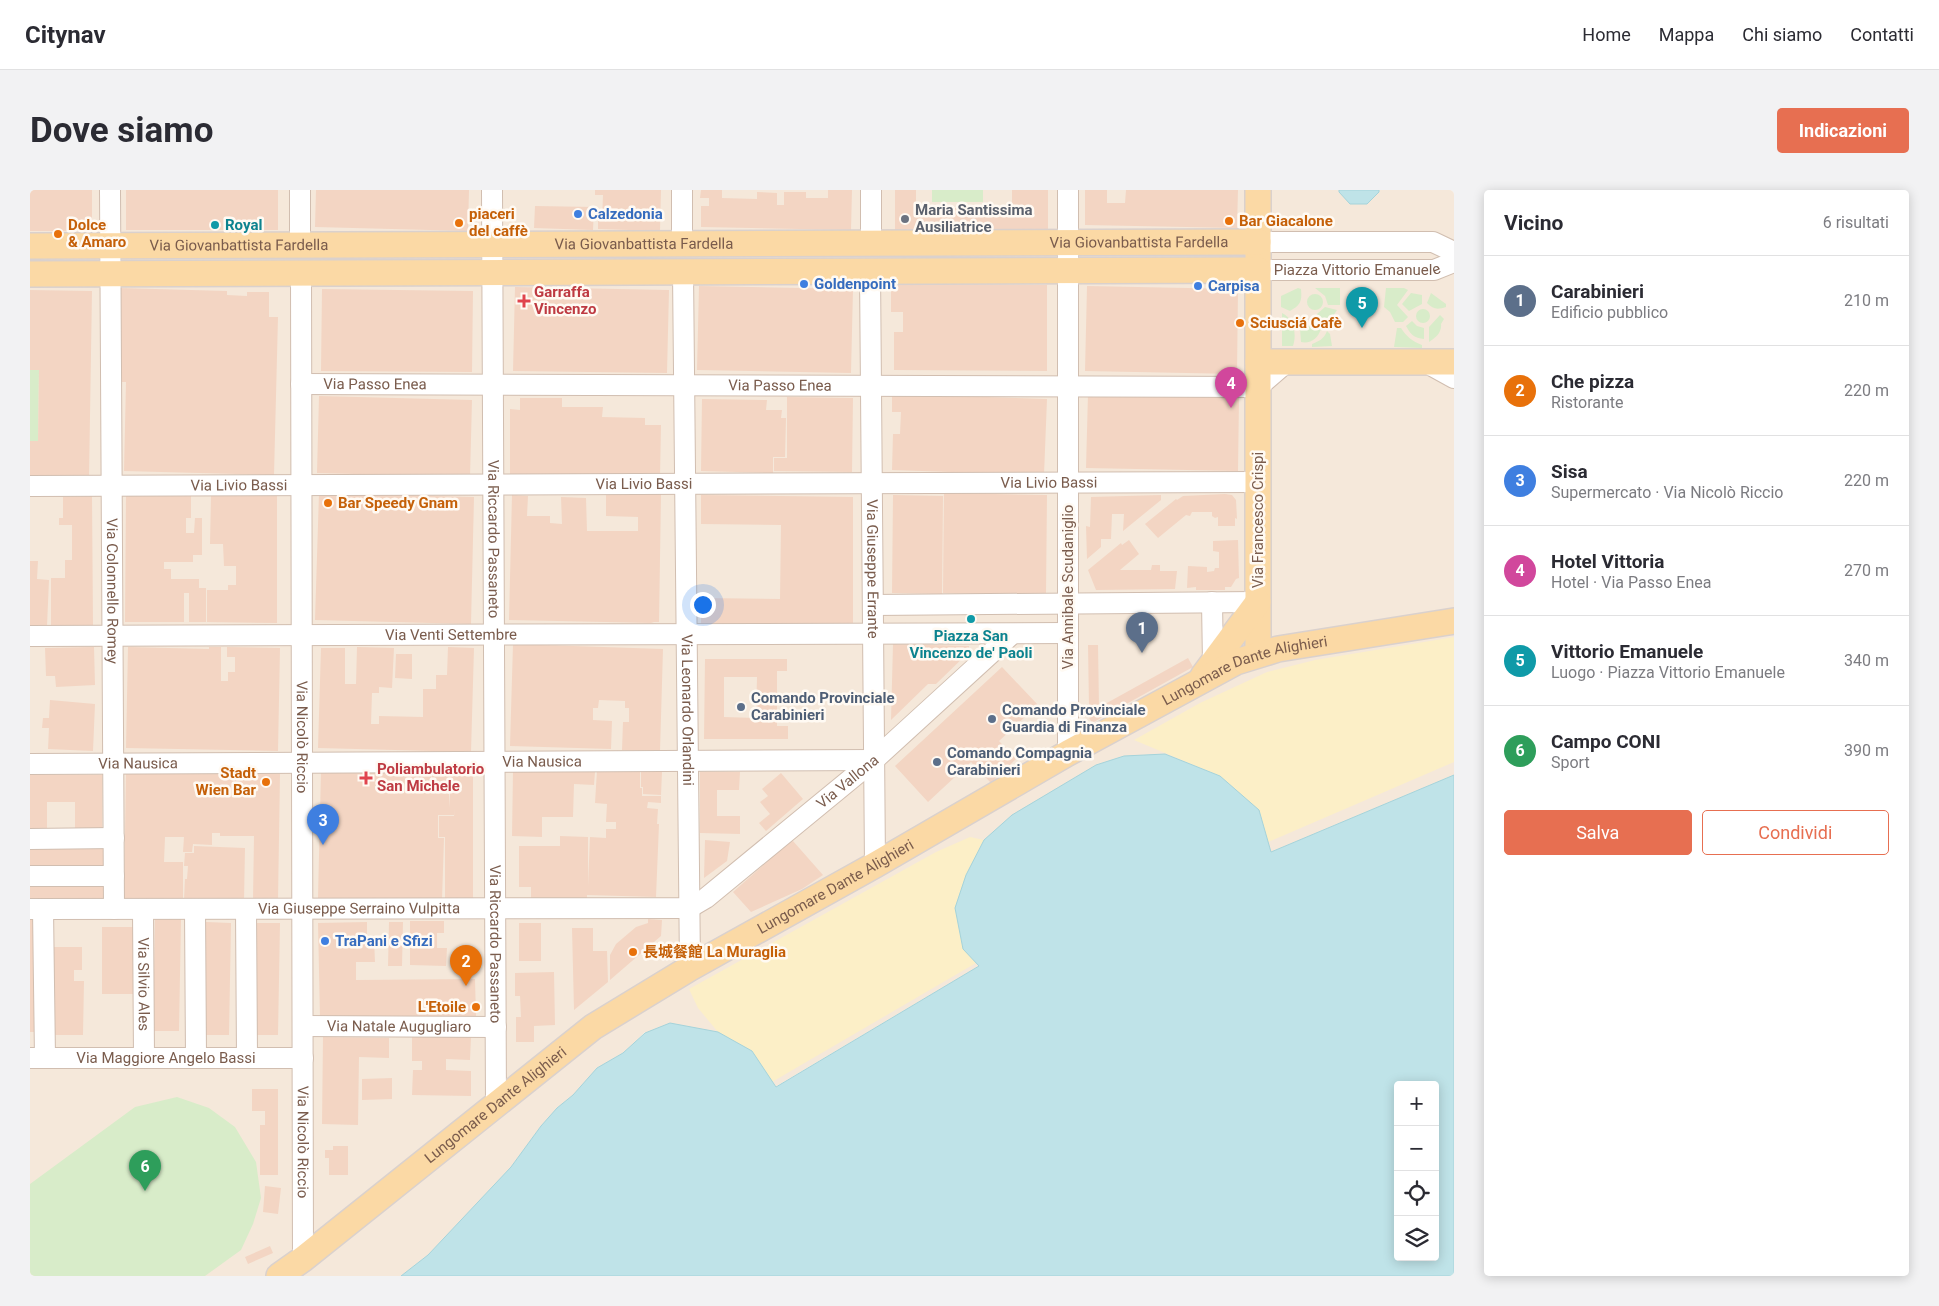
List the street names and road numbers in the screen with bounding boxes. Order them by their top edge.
street label: Via Giovanbattista Fardella [1050,233,1228,252]
street label: Via Giovanbattista Fardella [555,235,733,253]
street label: Via Giovanbattista Fardella [150,236,328,255]
street label: Piazza Vittorio Emanuele [1274,259,1443,279]
street label: Via Passo Enea [323,375,427,393]
street label: Via Passo Enea [728,376,832,395]
street label: Via Francesco Crispi [1249,452,1267,588]
street label: Via Riccardo Passaneto [484,460,503,618]
street label: Via Livio Bassi [1001,474,1097,492]
street label: Via Livio Bassi [596,475,692,493]
street label: Via Livio Bassi [191,476,287,494]
street label: Via Giuseppe Errante [863,499,882,639]
street label: Via Annibale Scudaniglio [1059,505,1077,669]
street label: Via Colonnello Romey [103,518,122,664]
street label: Via Venti Settembre [385,626,517,644]
street label: Lungomare Dante Alighieri [1159,632,1329,709]
street label: Via Leonardo Orlandini [678,634,697,786]
street label: Via Nicolò Riccio [293,681,311,793]
street label: Via Vallona [813,751,882,812]
street label: Via Nausica [502,752,582,771]
street label: Via Nausica [98,754,178,773]
street label: Lungomare Dante Alighieri [754,836,917,938]
street label: Via Riccardo Passaneto [486,865,505,1023]
street label: Via Giuseppe Serraino Vulpitta [258,899,460,918]
street label: Via Silvio Ales [134,937,153,1031]
street label: Via Natale Augugliaro [327,1017,471,1036]
street label: Lungomare Dante Alighieri [421,1043,570,1167]
street label: Via Maggiore Angelo Bassi [76,1049,256,1067]
street label: Via Nicolò Riccio [294,1086,312,1198]

